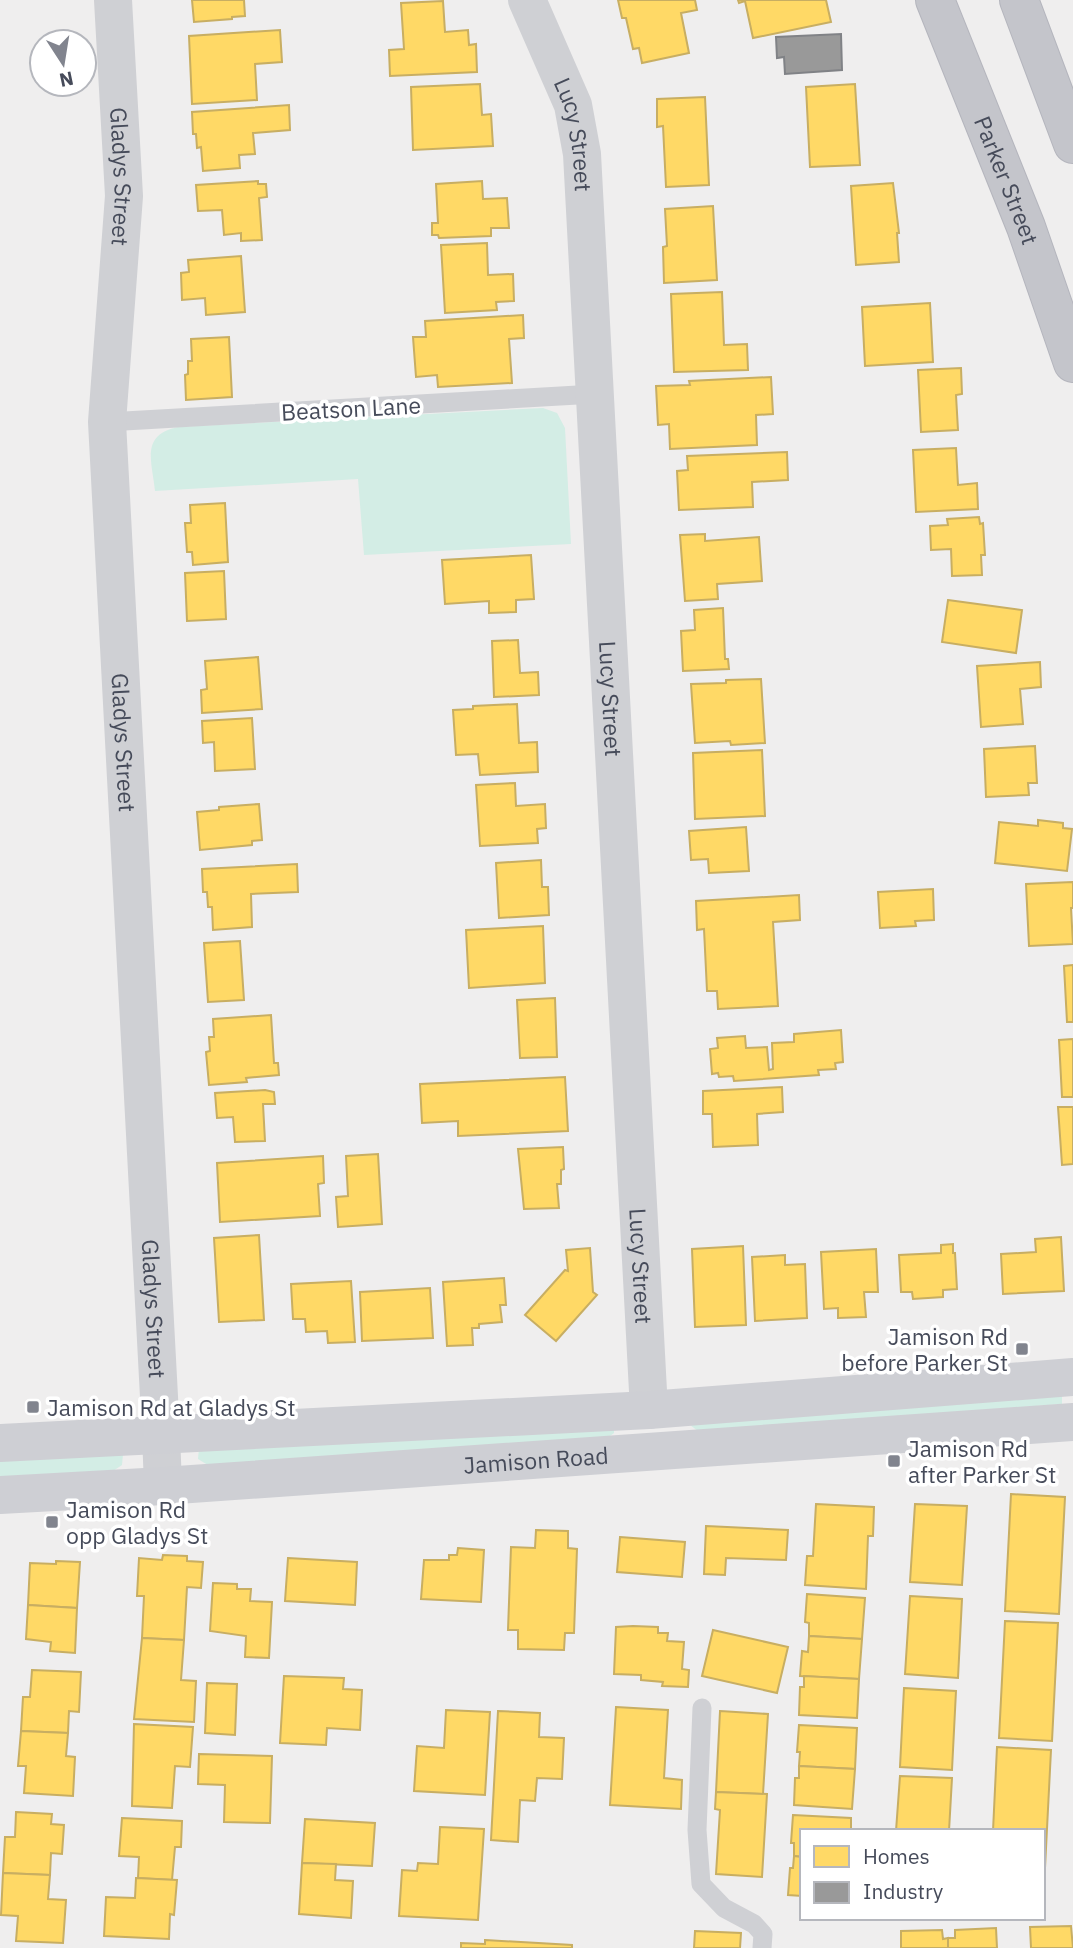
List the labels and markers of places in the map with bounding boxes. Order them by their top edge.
place label: Jamison Rd before Parker St [841,1321,1008,1377]
marker: Jamison Rd before Parker St [1014,1341,1030,1357]
place label: Jamison Rd at Gladys St [47,1392,296,1422]
marker: Jamison Rd at Gladys St [25,1399,41,1415]
place label: Jamison Rd after Parker St [908,1433,1056,1489]
marker: Jamison Rd after Parker St [886,1453,902,1469]
place label: Jamison Rd opp Gladys St [66,1494,208,1550]
marker: Jamison Rd opp Gladys St [44,1514,60,1530]

